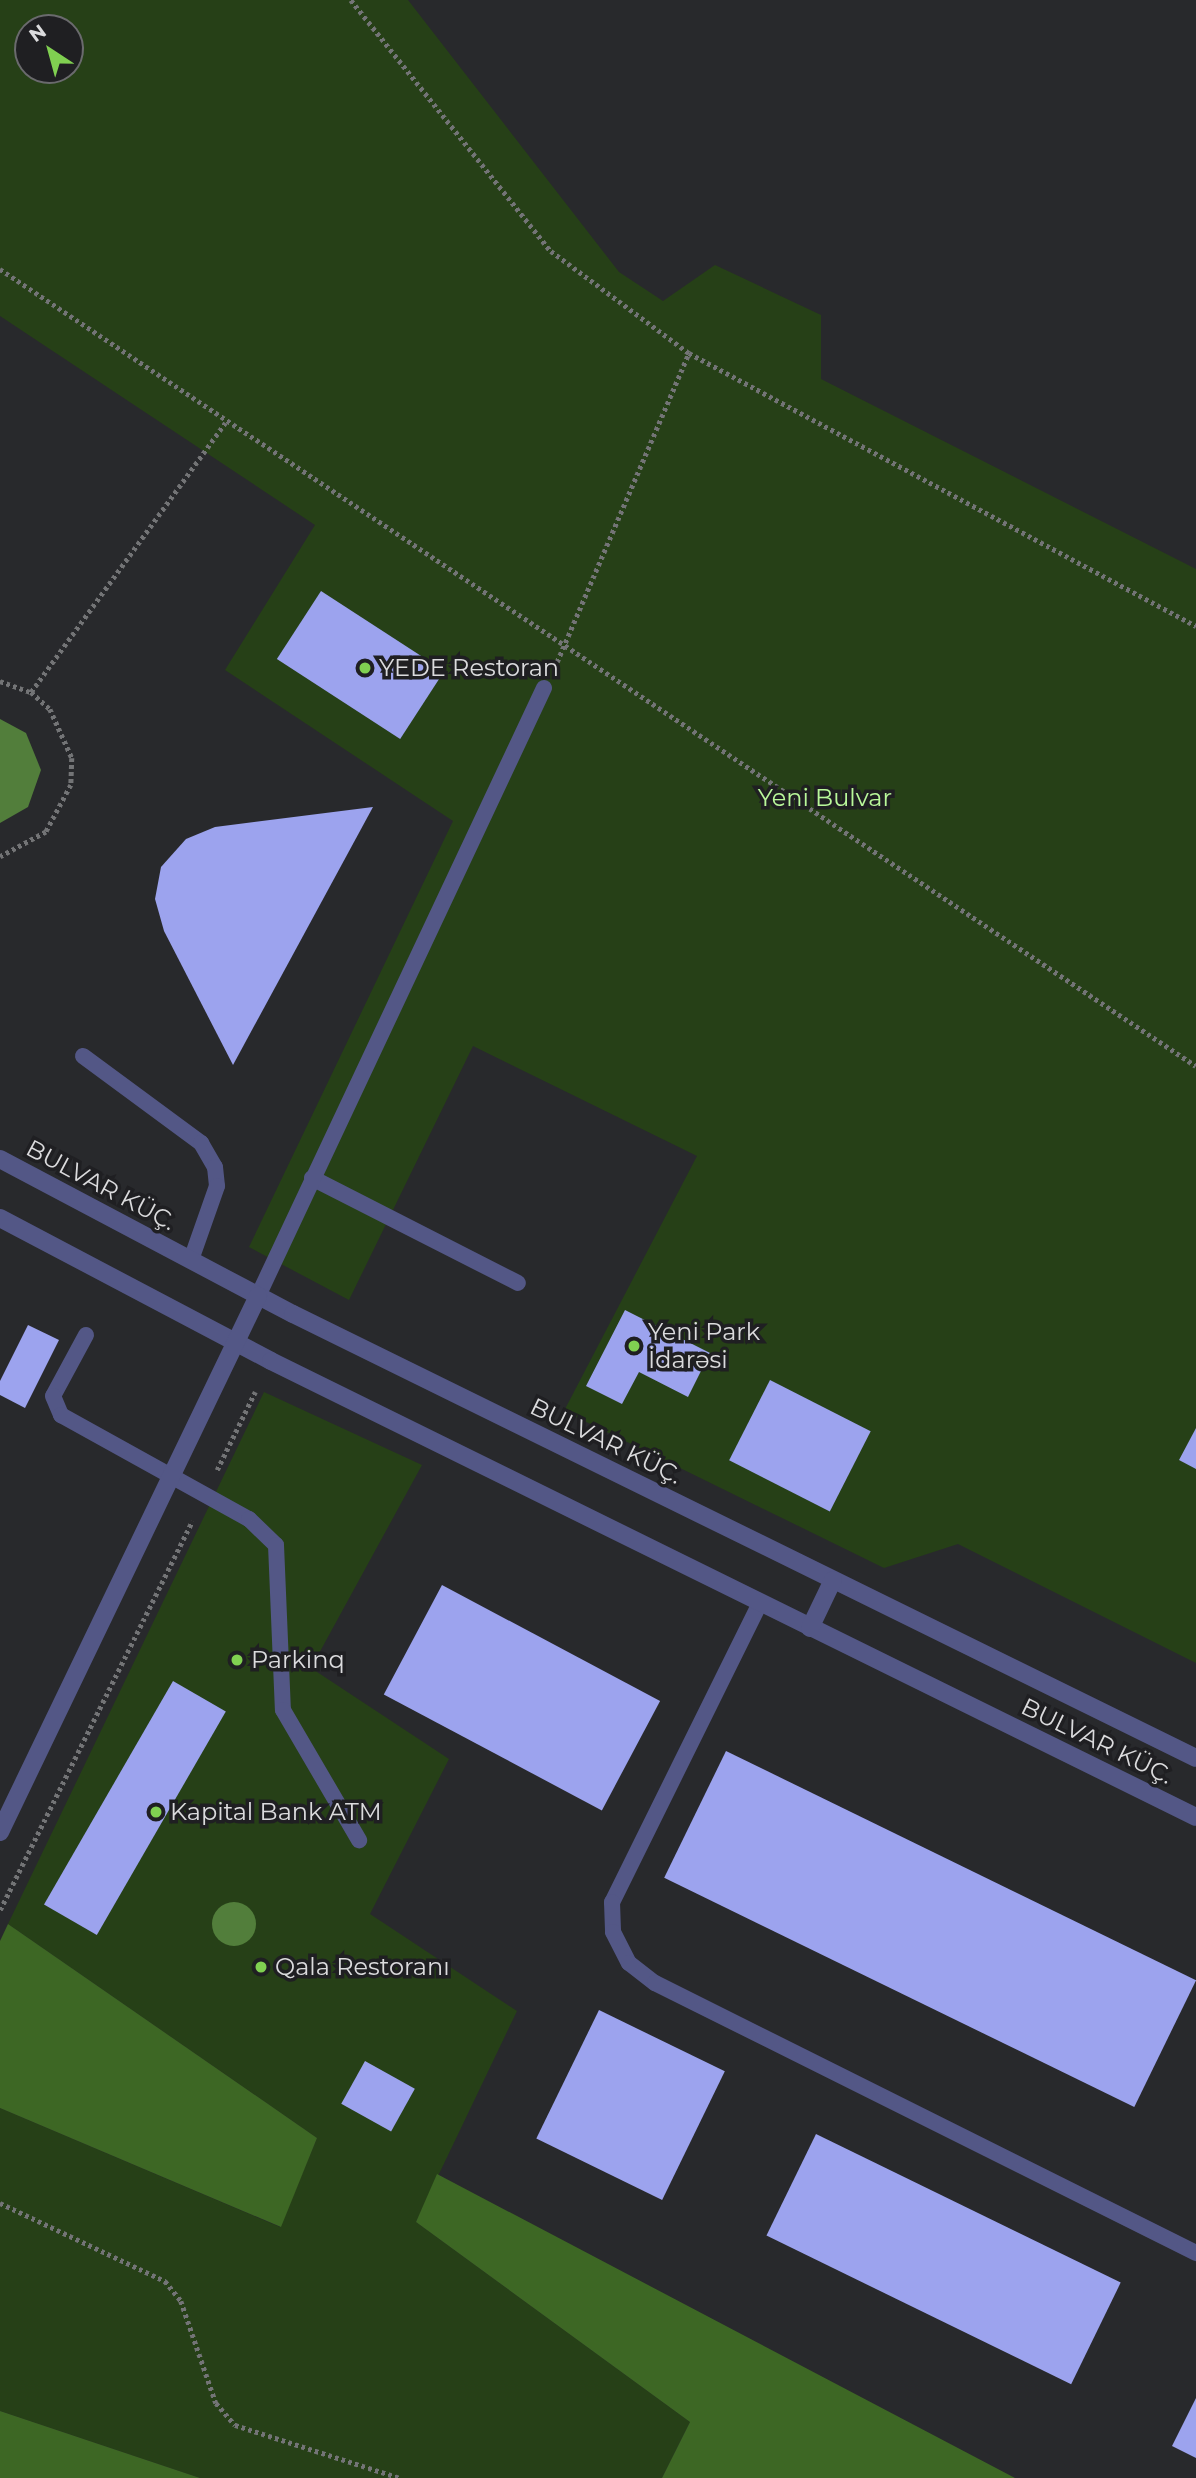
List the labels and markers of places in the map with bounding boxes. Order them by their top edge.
place label: YEDE Restoran [379,654,559,682]
marker: YEDE Restoran [357,660,373,676]
place label: Yeni Park İdarəsi [648,1318,760,1374]
marker: Yeni Park İdarəsi [626,1338,642,1354]
place label: Parkinq [251,1646,345,1674]
marker: Parkinq [229,1652,245,1668]
place label: Kapital Bank ATM [170,1798,382,1826]
marker: Kapital Bank ATM [148,1804,164,1820]
place label: Qala Restoranı [275,1953,450,1981]
marker: Qala Restoranı [253,1959,269,1975]

